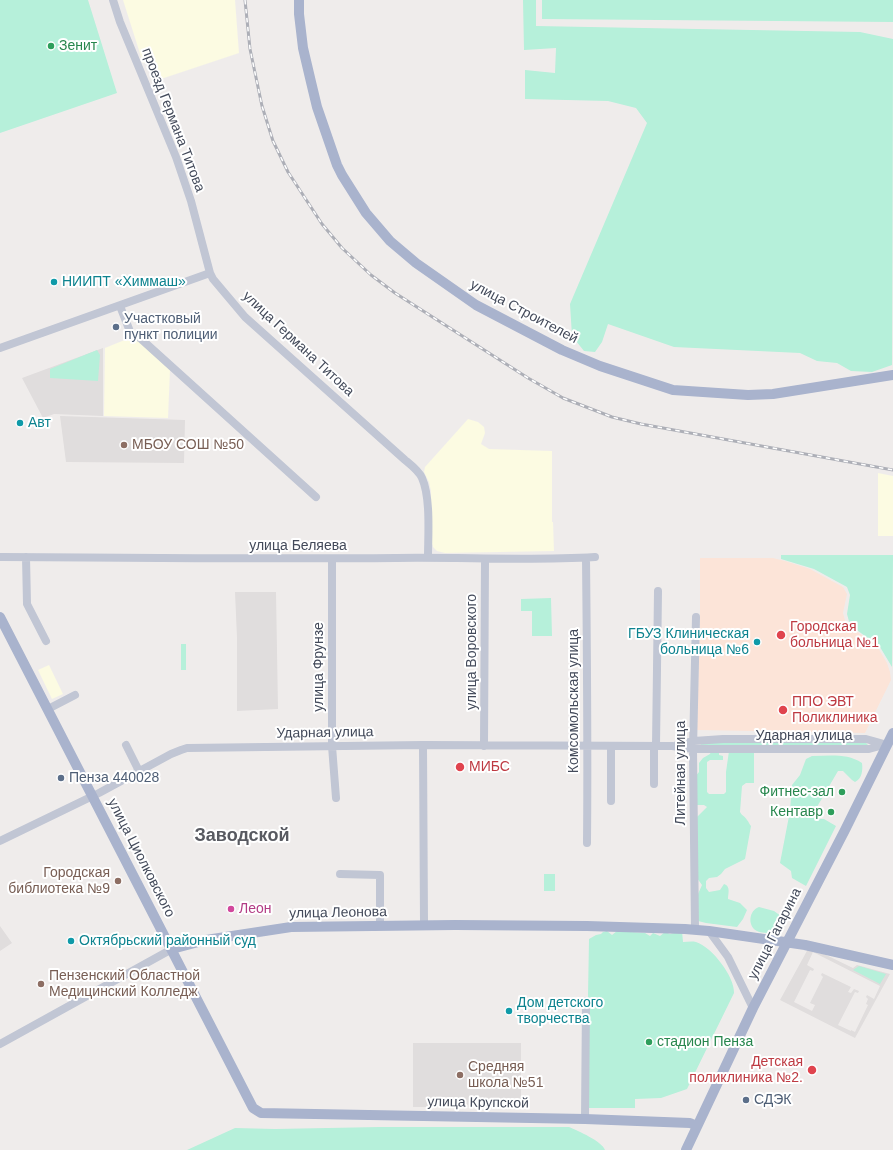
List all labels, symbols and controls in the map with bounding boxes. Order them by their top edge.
place label: Зенит [59,38,97,54]
marker: Зенит [46,41,56,51]
street label: проезд Германа Титова [138,46,208,194]
place label: НИИПТ «Химмаш» [62,274,186,290]
street label: улица Строителей [467,276,581,348]
marker: НИИПТ «Химмаш» [49,277,59,287]
street label: улица Германа Титова [239,288,357,400]
place label: Участковый пункт полиции [124,311,218,344]
marker: Участковый пункт полиции [111,322,121,332]
place label: Авт [28,415,51,431]
marker: Авт [15,418,25,428]
place label: МБОУ СОШ №50 [132,437,244,453]
marker: МБОУ СОШ №50 [119,440,129,450]
street label: улица Беляева [249,538,347,554]
street label: улица Воровского [464,594,480,710]
place label: Городская больница №1 [790,619,879,652]
street label: улица Фрунзе [311,622,327,712]
place label: ГБУЗ Клиническая больница №6 [628,626,749,658]
street label: Комсомольская улица [566,629,582,773]
marker: Городская больница №1 [775,629,787,641]
marker: ГБУЗ Клиническая больница №6 [752,637,762,647]
place label: ППО ЭВТ Поликлиника [792,694,878,726]
marker: ППО ЭВТ Поликлиника [777,704,789,716]
street label: Литейная улица [673,721,689,825]
street label: Ударная улица [276,724,374,742]
street label: Ударная улица [755,728,853,744]
place label: МИБС [469,759,510,775]
marker: МИБС [454,761,466,773]
place label: Пенза 440028 [69,770,159,786]
marker: Пенза 440028 [56,773,66,783]
place label: Фитнес-зал [760,784,834,800]
marker: Фитнес-зал [837,787,847,797]
street label: улица Циолковского [104,796,178,920]
place label: Кентавр [770,804,823,820]
marker: Кентавр [826,807,836,817]
district label: Заводской [195,825,289,847]
place label: Городская библиотека №9 [8,865,110,898]
marker: Городская библиотека №9 [113,876,123,886]
street label: улица Гагарина [745,885,805,983]
place label: Леон [239,901,271,917]
marker: Леон [226,904,236,914]
street label: улица Леонова [289,904,387,922]
place label: Октябрьский районный суд [79,933,256,949]
marker: Октябрьский районный суд [66,936,76,946]
place label: Пензенский Областной Медицинский Колледж [49,968,200,1000]
marker: Пензенский Областной Медицинский Колледж [36,979,46,989]
place label: Дом детского творчества [517,995,603,1028]
marker: Дом детского творчества [504,1006,514,1016]
place label: стадион Пенза [657,1034,753,1050]
marker: стадион Пенза [644,1037,654,1047]
place label: Детская поликлиника №2. [689,1054,803,1086]
place label: Средняя школа №51 [468,1059,543,1092]
marker: Детская поликлиника №2. [806,1064,818,1076]
marker: Средняя школа №51 [455,1070,465,1080]
place label: СДЭК [754,1092,792,1108]
street label: улица Крупской [427,1094,529,1112]
marker: СДЭК [741,1095,751,1105]

